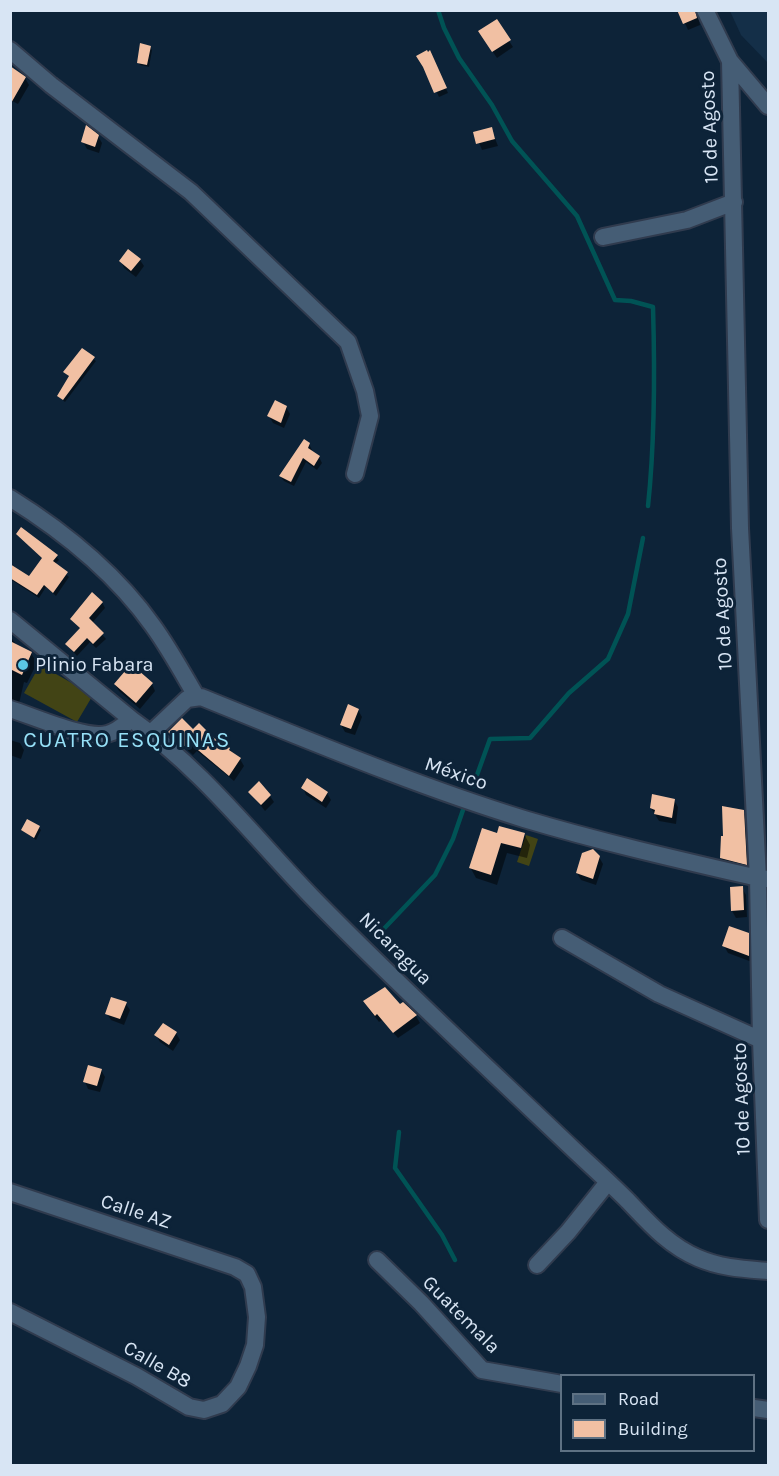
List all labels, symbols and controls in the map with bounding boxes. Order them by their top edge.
street label: 10 de Agosto [696,70,724,184]
street label: 10 de Agosto [708,557,738,671]
place label: Plinio Fabara [35,653,153,677]
marker: Plinio Fabara [16,658,30,672]
district label: CUATRO ESQUINAS [23,728,231,754]
street label: México [422,752,490,796]
street label: Nicaragua [353,907,437,991]
street label: 10 de Agosto [728,1042,756,1156]
street label: Calle AZ [98,1189,174,1235]
street label: Guatemala [417,1271,505,1359]
street label: Calle B8 [119,1336,195,1394]
legend [560,1374,755,1452]
text: Road [618,1388,659,1410]
text: Building [618,1418,688,1440]

